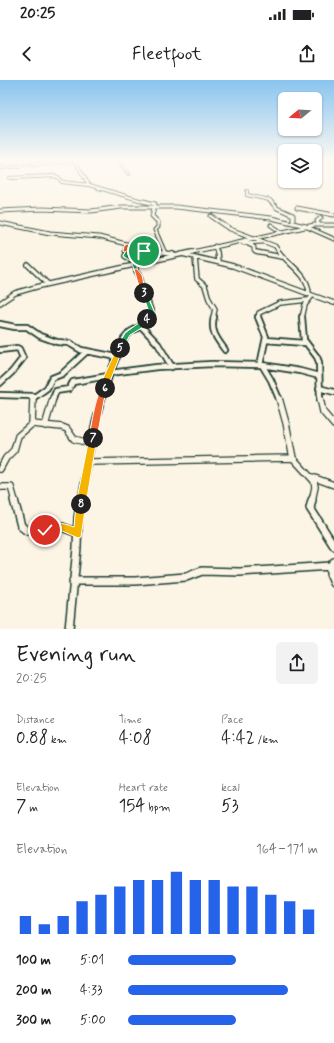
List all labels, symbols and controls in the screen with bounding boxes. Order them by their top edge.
text: 20:25 [20,4,55,24]
text: Fleetfoot [132,42,202,66]
icon: back [16,43,38,65]
icon: share [296,43,318,65]
north arrow [278,92,322,136]
map controls [278,92,322,188]
button: layers [278,144,322,188]
pin [127,234,161,268]
icon: arrive [133,240,155,262]
pin: 3 [134,283,154,303]
text: 3 [142,286,146,300]
pin: 4 [137,309,157,329]
text: 4 [144,312,150,326]
pin: 5 [110,338,130,358]
text: 5 [117,341,123,355]
pin: 6 [95,378,115,398]
text: 6 [102,381,108,395]
pin: 7 [83,428,103,448]
text: 7 [90,431,96,445]
pin: 8 [71,494,91,514]
text: 8 [78,497,84,511]
pin [28,513,62,547]
icon: check [34,519,56,541]
text: Evening run [16,641,136,669]
button: share [276,642,318,684]
text: 20:25 [16,670,47,687]
text: Distance [16,713,55,727]
text: Time [119,713,142,727]
text: Pace [221,713,243,727]
text: 0.88 [16,727,48,749]
text: 4:08 [119,727,152,749]
text: 4:42 [221,727,255,749]
text: km [48,733,67,747]
text: /km [255,733,278,747]
text: Elevation [16,781,59,795]
text: Heart rate [119,781,168,795]
text: kcal [221,781,240,795]
text: 7 [16,795,26,817]
text: 154 [119,795,145,817]
text: 53 [221,795,239,817]
text: m [26,801,38,815]
text: bpm [145,801,170,815]
text: Elevation [16,841,67,858]
text: 164–171 m [256,841,318,858]
text: 100 m [16,952,51,969]
text: 5:01 [80,952,104,969]
text: 200 m [16,982,51,999]
text: 4:33 [80,982,102,999]
text: 300 m [16,1012,51,1029]
text: 5:00 [80,1012,106,1029]

